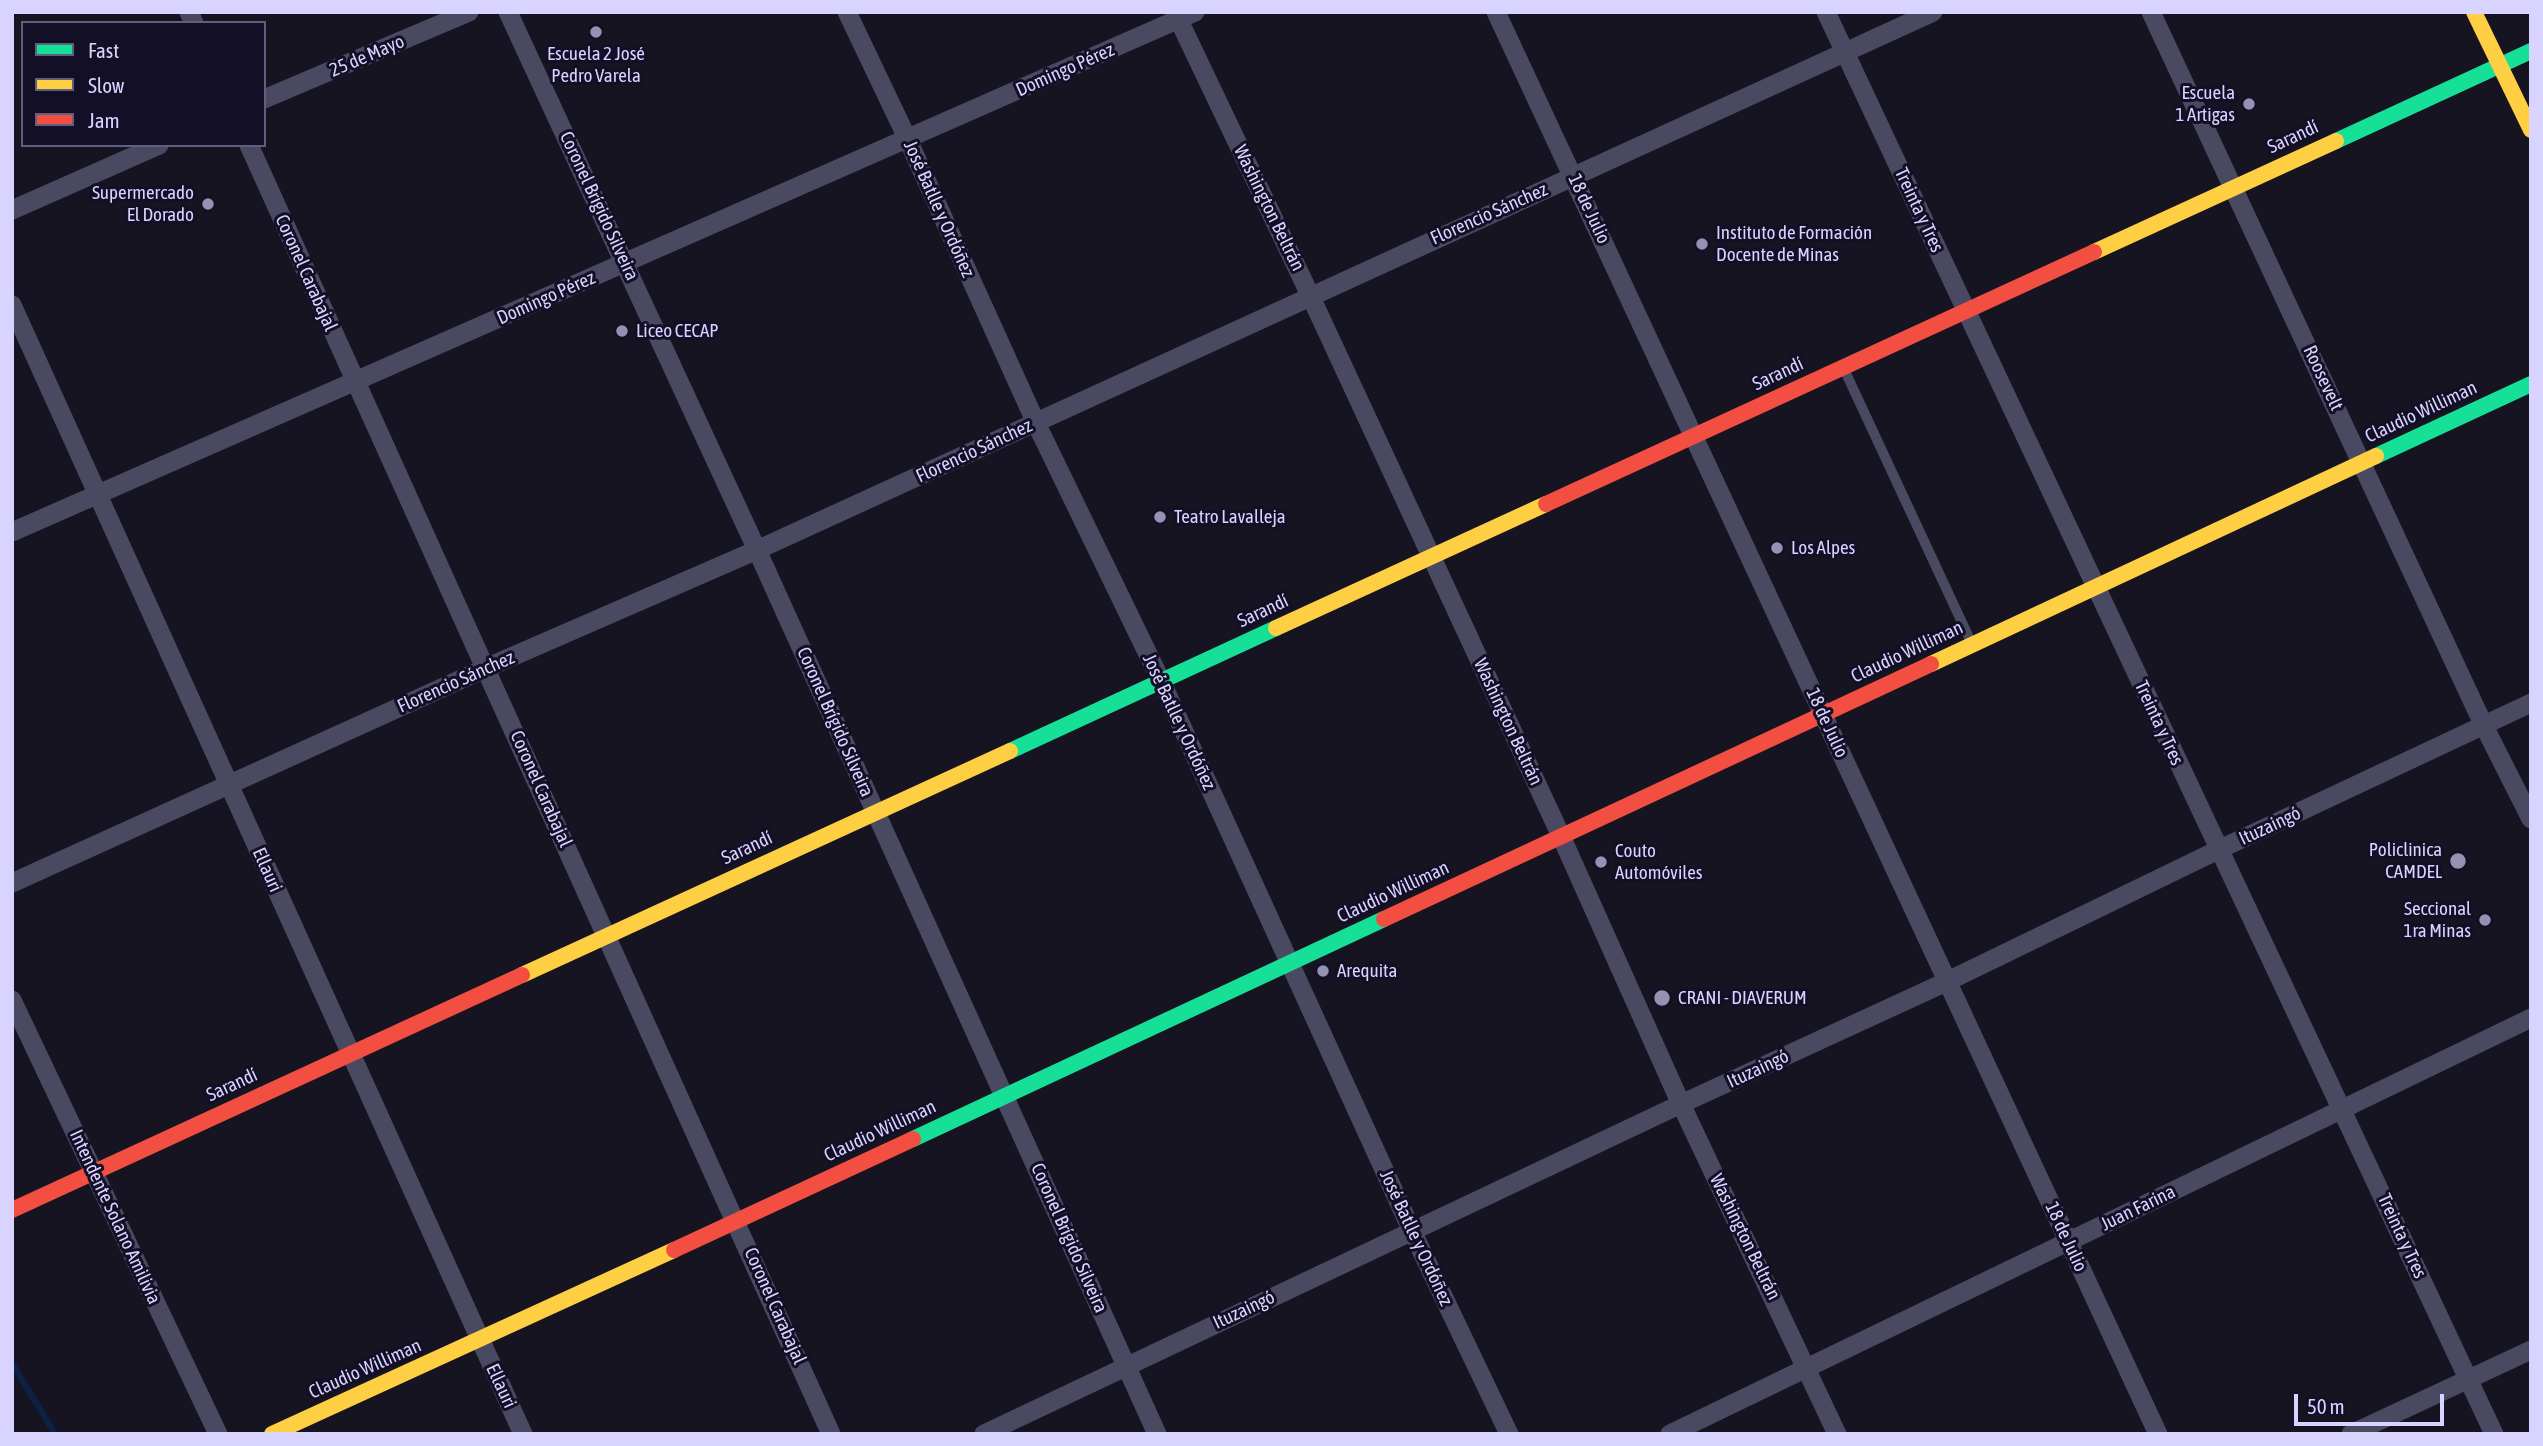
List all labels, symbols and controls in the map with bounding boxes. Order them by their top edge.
legend [21,21,266,147]
marker: Escuela 2 José Pedro Varela [588,24,604,40]
street label: 25 de Mayo [326,30,408,82]
text: Fast [88,38,119,62]
street label: Domingo Pérez [1012,38,1118,102]
place label: Escuela 2 José Pedro Varela [547,43,645,87]
text: Slow [88,73,124,97]
place label: Escuela 1 Artigas [2176,82,2235,126]
marker: Escuela 1 Artigas [2241,96,2257,112]
text: Jam [88,108,120,132]
street label: Sarandí [2264,115,2322,159]
street label: Coronel Brígido Silveira [555,128,643,284]
street label: José Batlle y Ordóñez [899,137,979,281]
street label: Washington Beltrán [1229,141,1309,275]
street label: Treinta y Tres [1890,164,1948,256]
street label: 18 de Julio [1563,171,1615,247]
street label: Florencio Sánchez [1427,178,1551,250]
place label: Supermercado El Dorado [92,182,194,226]
marker: Supermercado El Dorado [200,196,216,212]
street label: Coronel Carabajal [270,211,342,335]
place label: Instituto de Formación Docente de Minas [1716,222,1872,266]
marker: Instituto de Formación Docente de Minas [1694,236,1710,252]
street label: Domingo Pérez [493,266,599,330]
place label: Liceo CECAP [636,320,719,342]
marker: Liceo CECAP [614,323,630,339]
street label: Roosevelt [2298,342,2348,414]
street label: Sarandí [1749,352,1807,396]
street label: Claudio Williman [2361,376,2481,448]
street label: Florencio Sánchez [912,414,1036,488]
place label: Teatro Lavalleja [1174,506,1286,528]
marker: Teatro Lavalleja [1152,509,1168,525]
place label: Los Alpes [1791,537,1855,559]
marker: Los Alpes [1769,540,1785,556]
street label: Sarandí [1234,589,1292,633]
street label: Claudio Williman [1847,616,1967,688]
street label: Coronel Brígido Silveira [792,644,878,800]
street label: Florencio Sánchez [394,646,518,718]
street label: José Batlle y Ordóñez [1138,651,1220,793]
street label: Washington Beltrán [1469,655,1547,789]
street label: Treinta y Tres [2130,677,2188,769]
street label: 18 de Julio [1801,685,1853,761]
street label: Coronel Carabajal [505,727,577,851]
street label: Ituzaingó [2236,802,2304,850]
street label: Sarandí [718,826,776,870]
place label: Policlinica CAMDEL [2369,839,2442,883]
place label: Couto Automóviles [1615,840,1702,884]
street label: Ellauri [247,844,287,896]
marker: Policlinica CAMDEL [2448,851,2468,871]
marker: Couto Automóviles [1593,854,1609,870]
street label: Claudio Williman [1333,856,1453,928]
place label: Seccional 1ra Minas [2404,898,2471,942]
marker: Seccional 1ra Minas [2477,912,2493,928]
place label: Arequita [1337,960,1397,982]
marker: Arequita [1315,963,1331,979]
place label: CRANI - DIAVERUM [1678,987,1807,1009]
marker: CRANI - DIAVERUM [1652,988,1672,1008]
street label: Ituzaingó [1724,1045,1792,1093]
street label: Sarandí [203,1063,261,1107]
street label: Claudio Williman [820,1095,940,1167]
street label: Intendente Solano Amilivia [65,1126,165,1308]
street label: Coronel Brígido Silveira [1026,1160,1112,1316]
street label: José Batlle y Ordóñez [1375,1167,1457,1309]
street label: Washington Beltrán [1705,1170,1785,1304]
street label: Juan Farina [2097,1180,2179,1236]
street label: Treinta y Tres [2373,1190,2431,1282]
street label: 18 de Julio [2040,1199,2092,1275]
street label: Coronel Carabajal [739,1244,811,1368]
street label: Ituzaingó [1210,1286,1278,1334]
street label: Claudio Williman [305,1334,425,1404]
street label: Ellauri [481,1360,521,1412]
scale bar [2298,1380,2448,1424]
text: 50 m [2307,1394,2345,1418]

